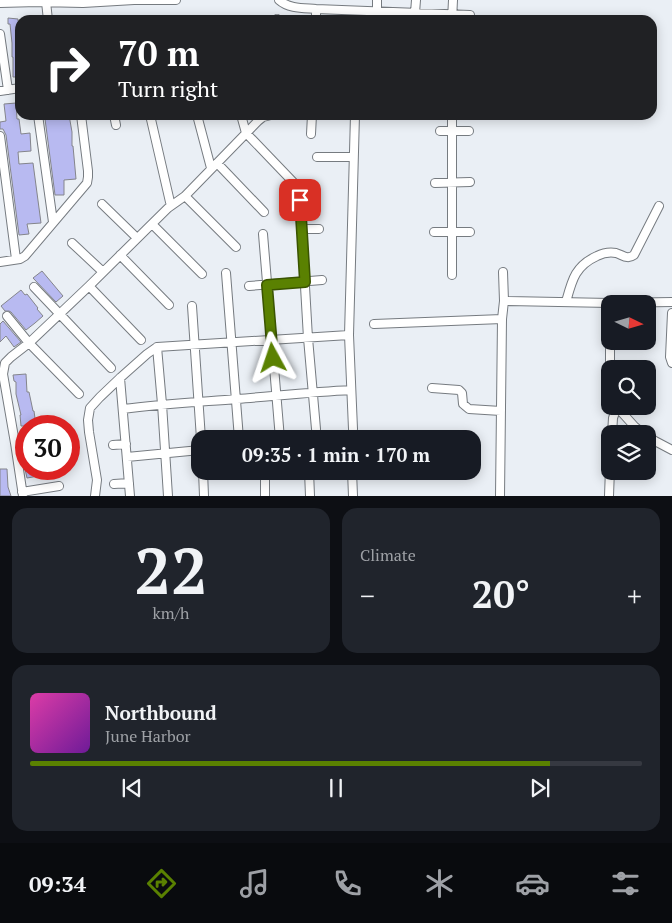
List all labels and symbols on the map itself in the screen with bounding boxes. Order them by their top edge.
pin [279,179,321,221]
north arrow [601,295,656,350]
position arrow [246,331,298,383]
speed limit sign: 30 [15,415,80,480]

